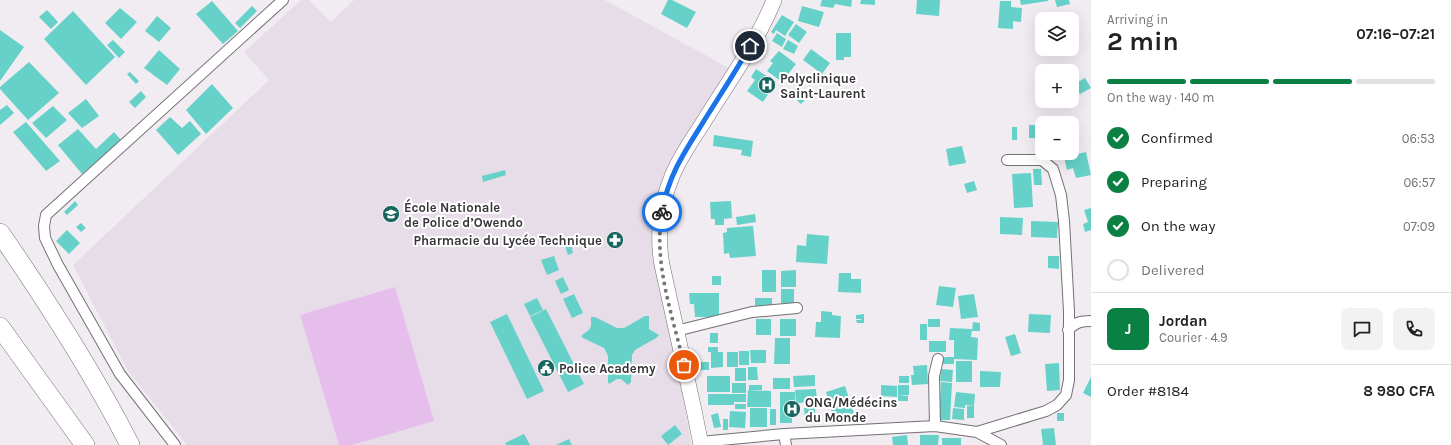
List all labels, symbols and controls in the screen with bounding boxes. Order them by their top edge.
map controls [1035,12,1079,160]
button: layers [1035,12,1079,56]
text: Arriving in [1107,12,1168,27]
text: 07:16–07:21 [1356,25,1435,43]
text: 2 min [1107,26,1179,57]
pin [733,29,767,63]
icon: home [739,35,761,57]
button: + [1035,64,1079,108]
place label: Polyclinique Saint-Laurent [780,71,866,101]
hospital icon: Polyclinique Saint-Laurent [757,75,777,95]
text: On the way · 140 m [1107,90,1214,105]
button: − [1035,116,1079,160]
icon: check [1107,127,1129,149]
text: Confirmed [1141,129,1213,147]
text: 06:53 [1402,131,1435,146]
icon: check [1107,171,1129,193]
text: Preparing [1141,173,1207,191]
text: 06:57 [1403,175,1435,190]
courier [642,192,682,232]
place label: École Nationale de Police d’Owendo [404,198,523,230]
icon: bike [651,201,673,223]
school or university icon: École Nationale de Police d’Owendo [381,204,401,224]
icon: check [1107,215,1129,237]
text: On the way [1141,217,1215,235]
text: 07:09 [1403,219,1435,234]
pharmacy icon: Pharmacie du Lycée Technique [605,230,625,250]
place label: Pharmacie du Lycée Technique [413,233,602,249]
text: Delivered [1141,261,1205,279]
button: chat [1341,308,1383,350]
button: phone [1393,308,1435,350]
text: Jordan [1159,312,1207,330]
text: J [1125,320,1131,338]
text: Courier · 4.9 [1159,330,1228,345]
pin [667,348,701,382]
icon: bag [673,354,695,376]
public building icon: Police Academy [536,358,556,378]
place label: Police Academy [559,361,656,376]
text: Order #8184 [1107,382,1189,400]
text: 8 980 CFA [1363,382,1435,400]
place label: ONG/Médécins du Monde [805,395,898,425]
hospital icon: ONG/Médécins du Monde [782,399,802,419]

